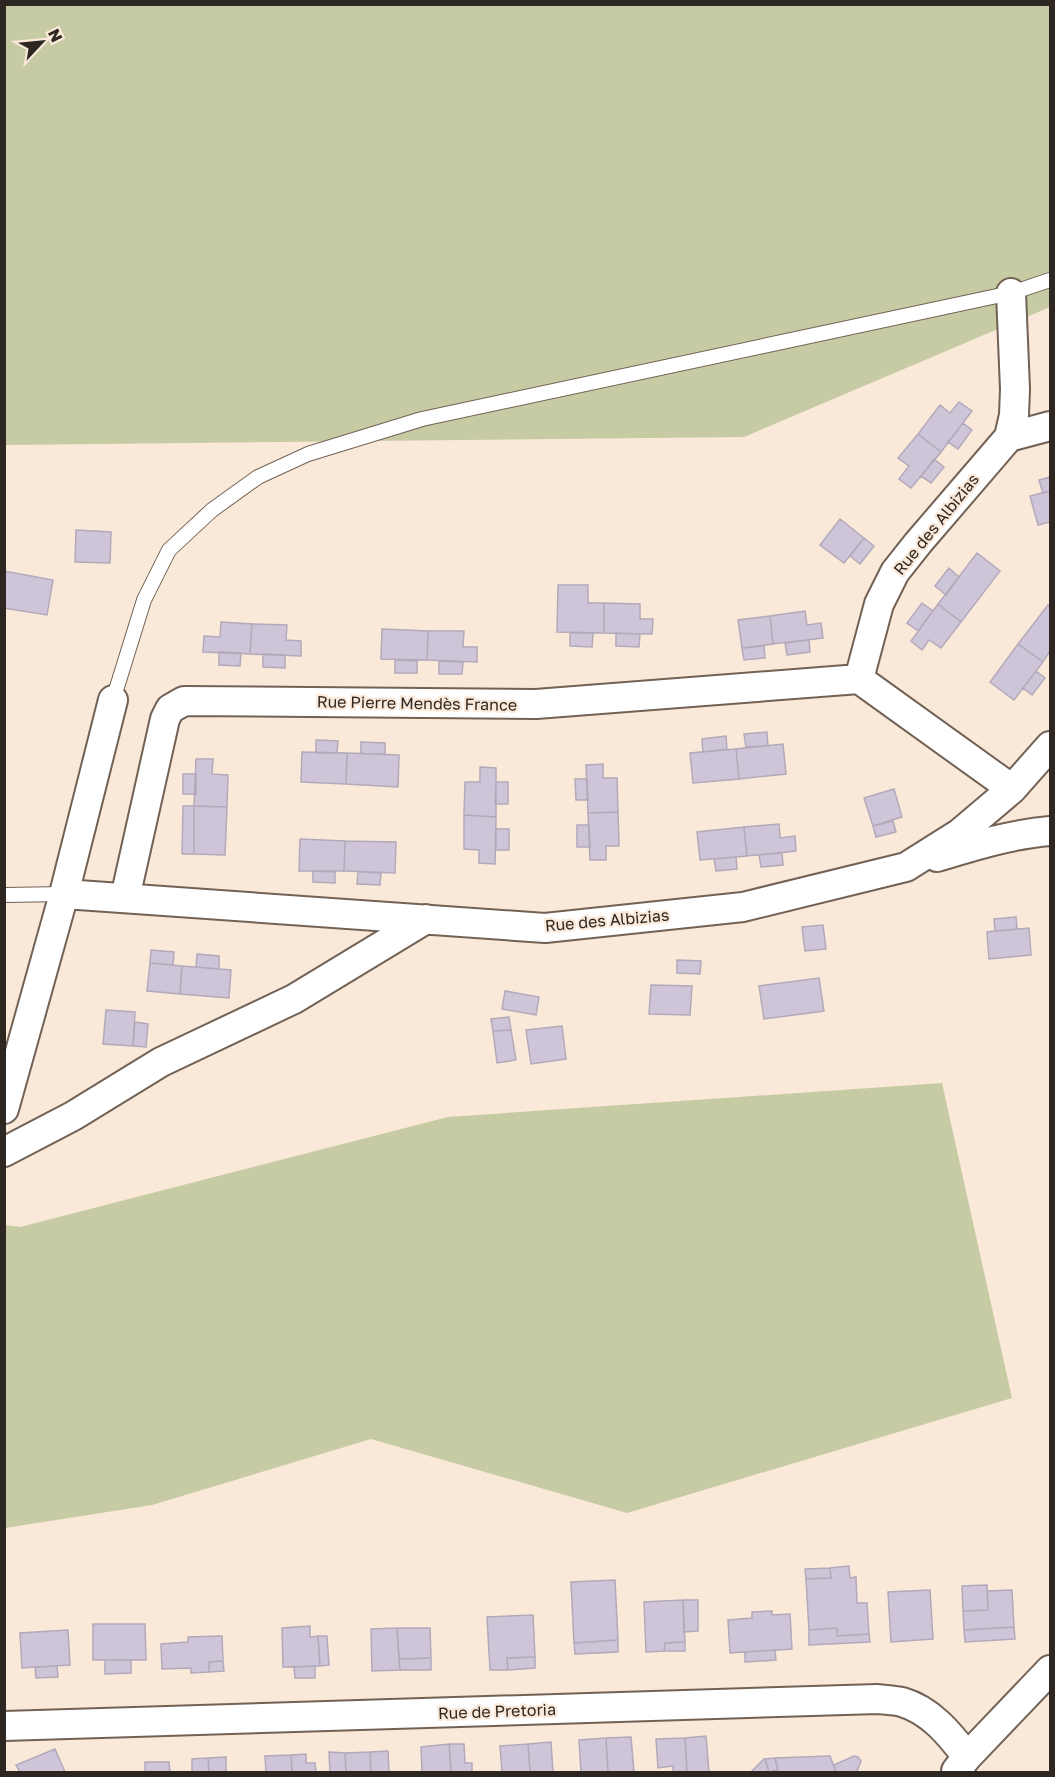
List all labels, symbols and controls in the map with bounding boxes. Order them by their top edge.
north arrow [12,12,72,72]
text: N [44,26,67,45]
street label: Rue des Albizias [889,469,983,579]
street label: Rue Pierre Mendès France [317,691,517,715]
street label: Rue des Albizias [544,905,670,935]
street label: Rue de Pretoria [438,1699,556,1723]

